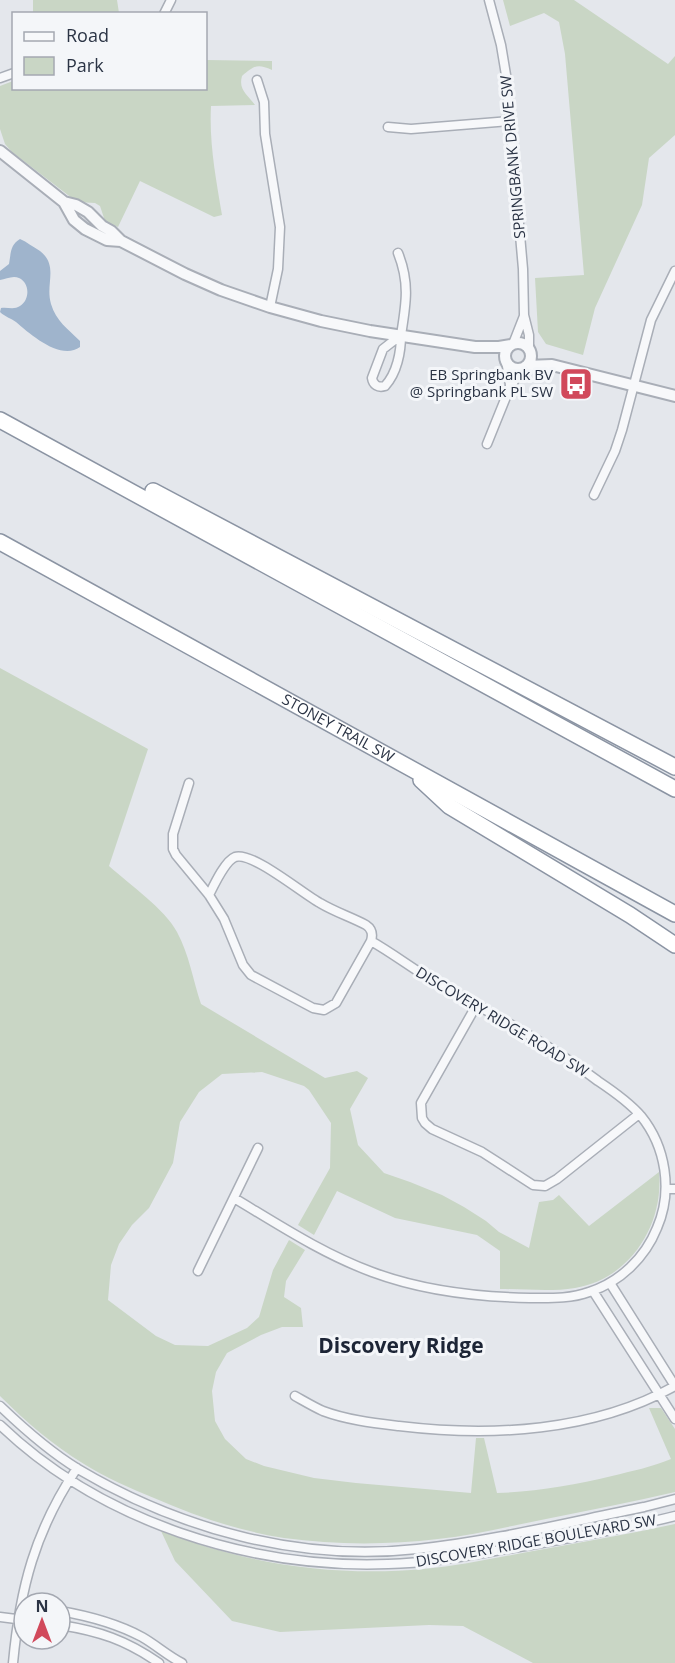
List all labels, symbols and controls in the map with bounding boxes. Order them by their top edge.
legend [12,12,207,90]
text: Road [66,23,109,47]
text: Park [66,53,104,77]
street label: SPRINGBANK DRIVE SW [495,74,529,240]
place label: EB Springbank BV @ Springbank PL SW [410,364,553,401]
bus stop icon: EB Springbank BV @ Springbank PL SW [558,366,594,402]
street label: STONEY TRAIL SW [279,688,398,766]
street label: DISCOVERY RIDGE ROAD SW [413,962,593,1081]
district label: Discovery Ridge [318,1331,484,1359]
street label: DISCOVERY RIDGE BOULEVARD SW [414,1509,658,1571]
north arrow [12,1591,72,1651]
text: N [35,1595,49,1617]

